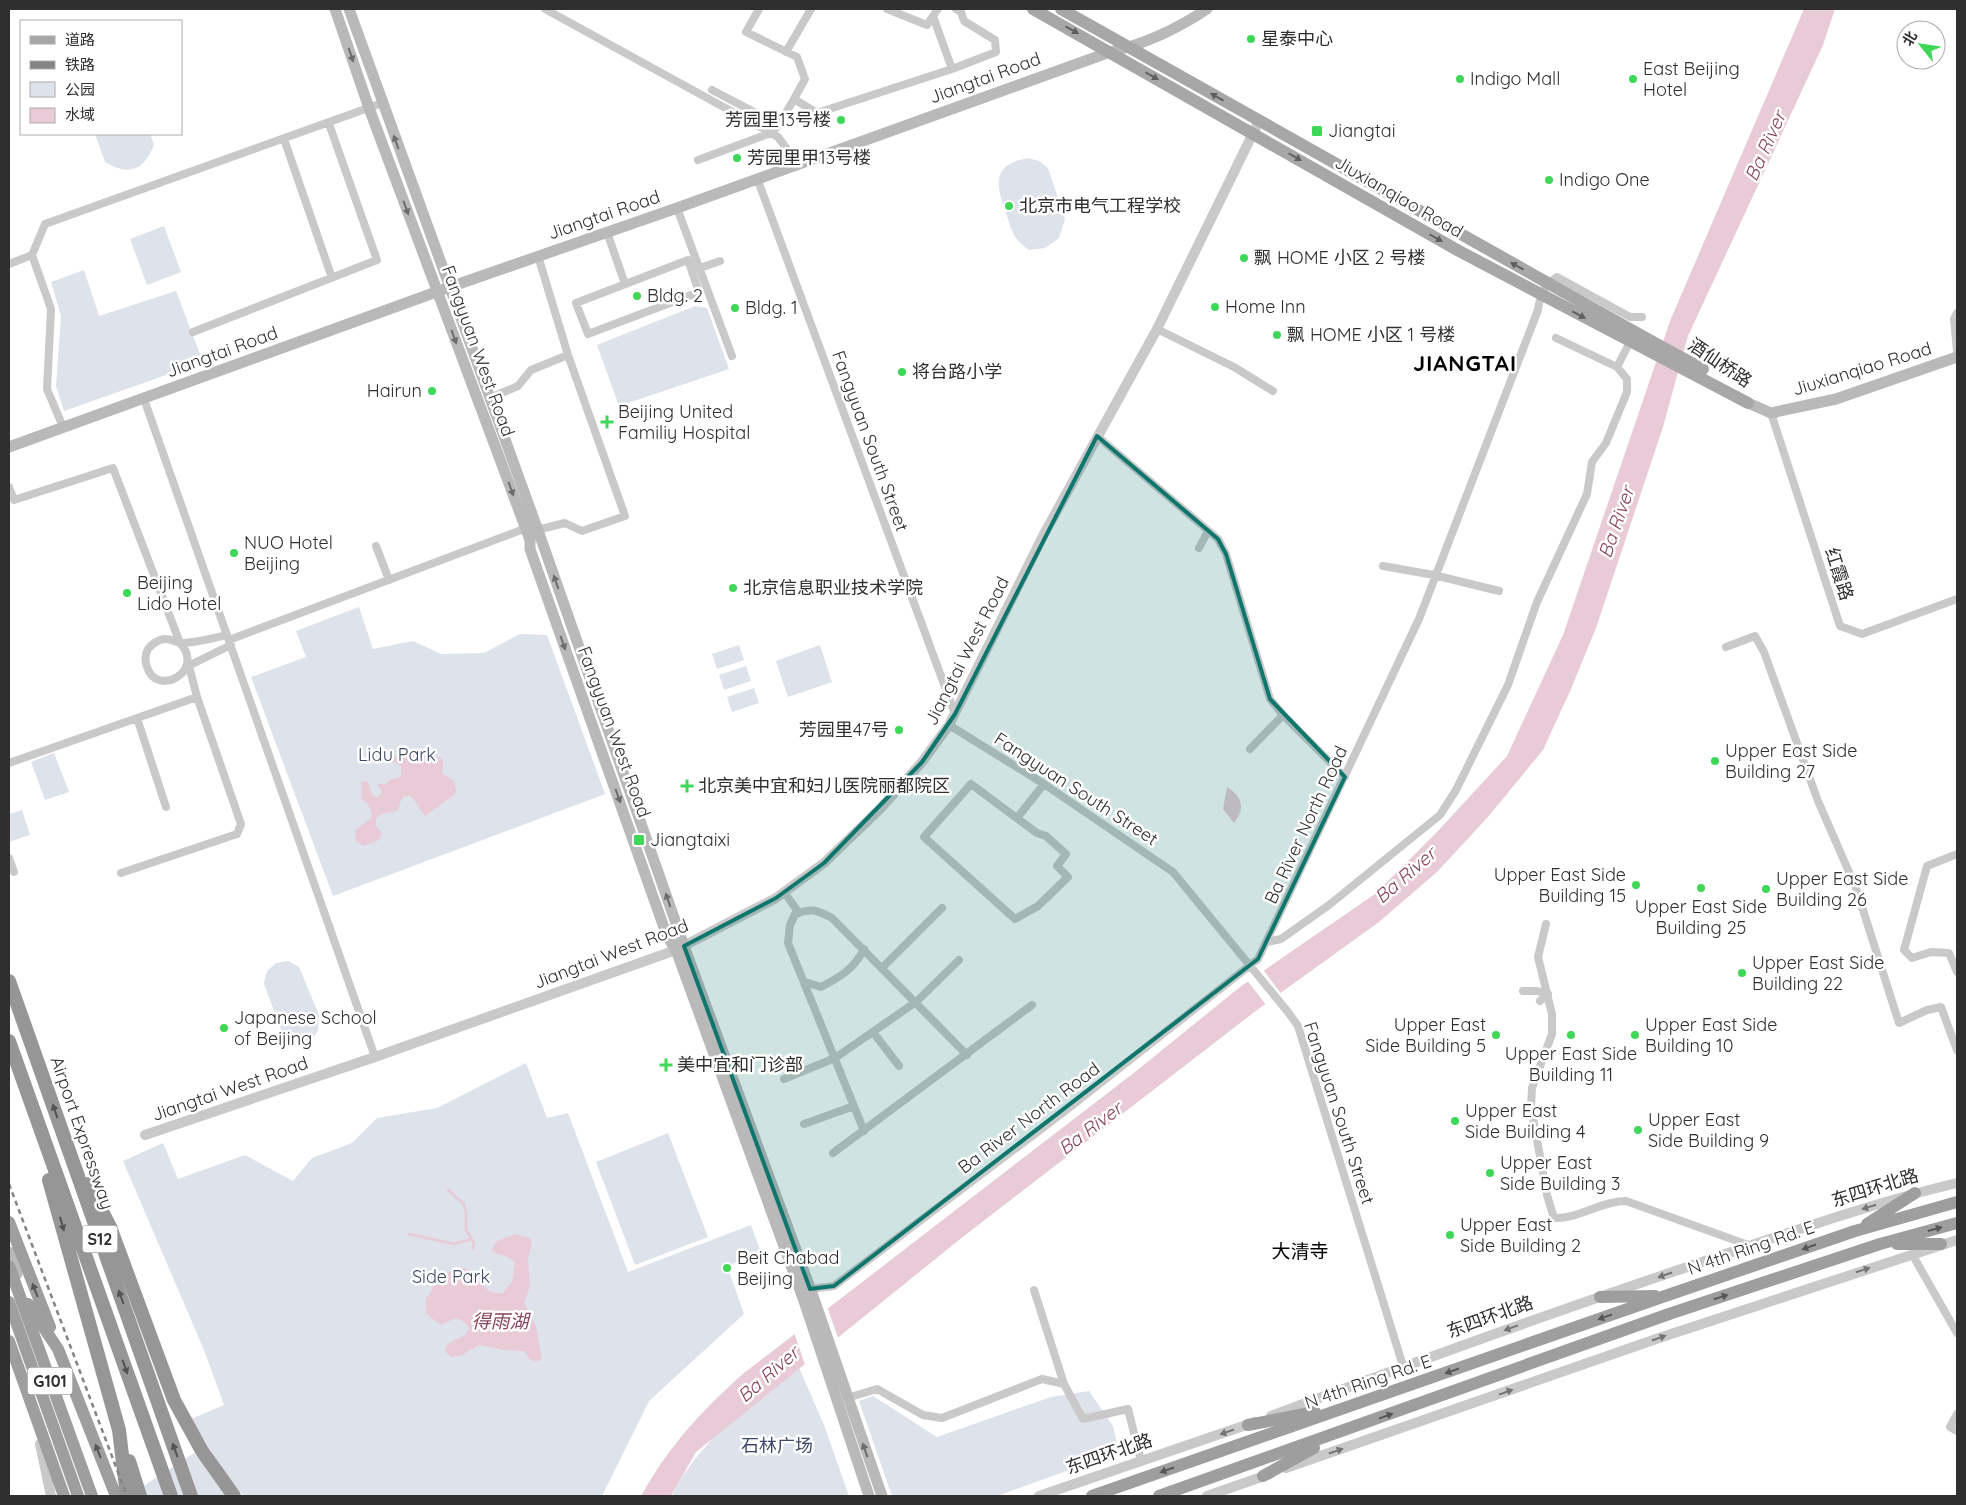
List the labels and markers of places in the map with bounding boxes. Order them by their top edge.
place label: 星泰中心 [1261,27,1333,50]
marker: 星泰中心 [1245,33,1257,45]
place label: East Beijing Hotel [1643,57,1740,101]
place label: Indigo Mall [1470,67,1560,90]
marker: Indigo Mall [1454,73,1466,85]
marker: East Beijing Hotel [1627,73,1639,85]
place label: 芳园里13号楼 [725,108,831,131]
marker: 芳园里13号楼 [835,114,847,126]
place label: Jiangtai [1328,119,1396,142]
marker: Jiangtai [1310,124,1324,138]
place label: 芳园里甲13号楼 [747,146,871,169]
marker: 芳园里甲13号楼 [731,152,743,164]
place label: Indigo One [1559,168,1650,191]
marker: Indigo One [1543,174,1555,186]
place label: 北京市电气工程学校 [1019,194,1181,217]
marker: 北京市电气工程学校 [1003,200,1015,212]
place label: 飘 HOME 小区 2 号楼 [1254,246,1426,269]
marker: 飘 HOME 小区 2 号楼 [1238,252,1250,264]
place label: Bldg. 2 [647,284,703,307]
marker: Bldg. 2 [631,290,643,302]
place label: Home Inn [1225,295,1306,318]
place label: Bldg. 1 [745,296,798,319]
marker: Home Inn [1209,301,1221,313]
marker: Bldg. 1 [729,302,741,314]
place label: 飘 HOME 小区 1 号楼 [1287,323,1455,346]
marker: 飘 HOME 小区 1 号楼 [1271,329,1283,341]
place label: 将台路小学 [912,360,1002,383]
marker: 将台路小学 [896,366,908,378]
place label: Hairun [367,379,422,402]
marker: Hairun [426,385,438,397]
place label: Beijing United Familiy Hospital [618,400,750,444]
marker: Beijing United Familiy Hospital [600,415,614,429]
place label: NUO Hotel Beijing [244,531,333,575]
marker: NUO Hotel Beijing [228,547,240,559]
place label: Beijing Lido Hotel [137,571,221,615]
place label: 北京信息职业技术学院 [743,576,923,599]
marker: 北京信息职业技术学院 [727,582,739,594]
marker: Beijing Lido Hotel [121,587,133,599]
place label: 芳园里47号 [799,718,889,741]
marker: 芳园里47号 [893,724,905,736]
place label: Upper East Side Building 27 [1725,739,1857,783]
marker: Upper East Side Building 27 [1709,755,1721,767]
place label: 北京美中宜和妇儿医院丽都院区 [698,774,950,797]
marker: 北京美中宜和妇儿医院丽都院区 [680,779,694,793]
place label: Jiangtaixi [650,828,730,851]
marker: Jiangtaixi [632,833,646,847]
place label: Upper East Side Building 15 [1494,863,1626,907]
place label: Upper East Side Building 26 [1776,867,1908,911]
marker: Upper East Side Building 15 [1630,879,1642,891]
marker: Upper East Side Building 25 [1695,882,1707,894]
marker: Upper East Side Building 26 [1760,883,1772,895]
place label: Upper East Side Building 25 [1635,895,1767,939]
place label: Upper East Side Building 22 [1752,951,1884,995]
marker: Upper East Side Building 22 [1736,967,1748,979]
place label: Japanese School of Beijing [234,1006,377,1050]
place label: Upper East Side Building 5 [1365,1013,1486,1057]
place label: Upper East Side Building 10 [1645,1013,1777,1057]
marker: Japanese School of Beijing [218,1022,230,1034]
marker: Upper East Side Building 5 [1490,1029,1502,1041]
marker: Upper East Side Building 11 [1565,1029,1577,1041]
marker: Upper East Side Building 10 [1629,1029,1641,1041]
place label: Upper East Side Building 11 [1505,1042,1637,1086]
place label: 美中宜和门诊部 [677,1053,803,1076]
marker: 美中宜和门诊部 [659,1058,673,1072]
place label: Upper East Side Building 4 [1465,1099,1586,1143]
place label: Upper East Side Building 9 [1648,1108,1769,1152]
marker: Upper East Side Building 4 [1449,1115,1461,1127]
marker: Upper East Side Building 9 [1632,1124,1644,1136]
place label: Upper East Side Building 3 [1500,1151,1620,1195]
marker: Upper East Side Building 3 [1484,1167,1496,1179]
place label: Upper East Side Building 2 [1460,1213,1581,1257]
marker: Upper East Side Building 2 [1444,1229,1456,1241]
place label: Beit Chabad Beijing [737,1246,839,1290]
marker: Beit Chabad Beijing [721,1262,733,1274]

